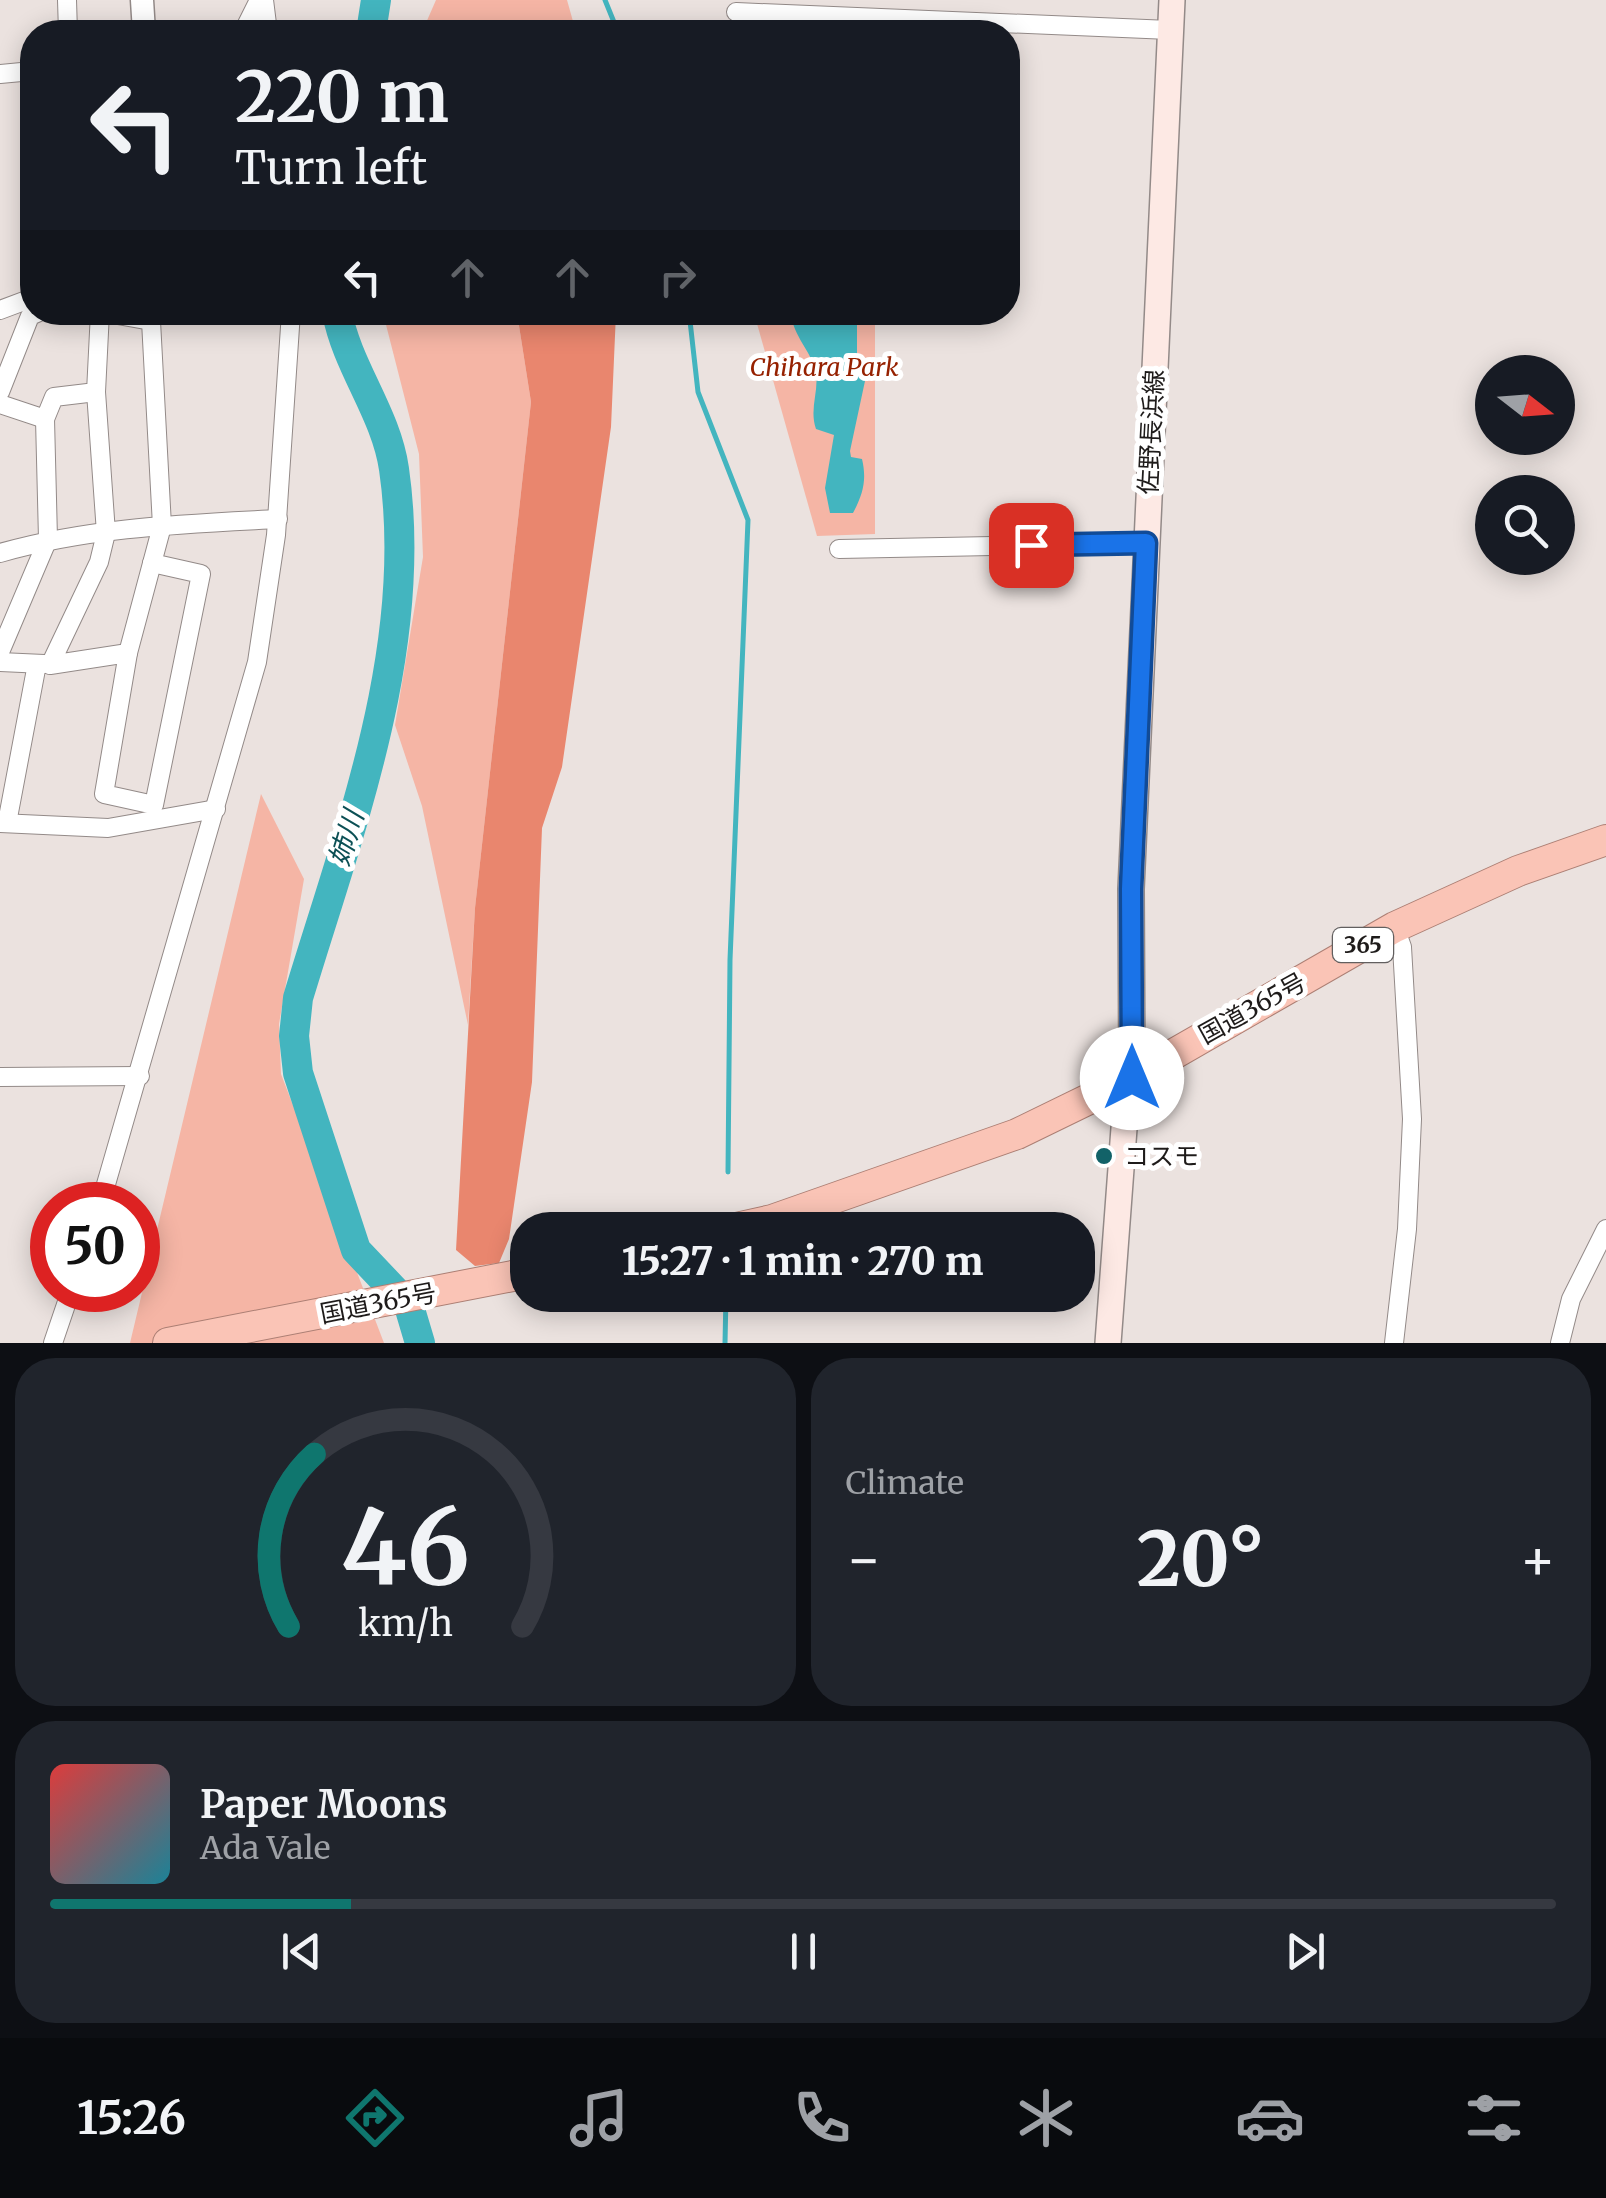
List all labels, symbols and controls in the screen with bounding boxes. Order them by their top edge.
text: 220 m [235,53,449,141]
icon: left [70,60,200,190]
text: Turn left [235,140,427,196]
icon: left [335,250,390,305]
icon: ahead [440,250,495,305]
icon: ahead [545,250,600,305]
icon: right [650,250,705,305]
park label: Chihara Park [749,351,899,383]
north arrow [1475,355,1575,455]
map controls [1475,355,1575,575]
street label: 佐野長浜線 [1132,369,1170,495]
button: search [1475,475,1575,575]
pin [989,503,1074,588]
icon: arrive [1004,518,1059,573]
water label: 姉川 [321,803,372,870]
road number: 365 [1333,928,1393,962]
street label: 国道365号 [1193,965,1311,1051]
position arrow [1080,1026,1184,1130]
place label: コスモ [1124,1140,1199,1172]
marker: コスモ [1093,1145,1115,1167]
speed limit sign: 50 [30,1182,160,1312]
text: 15:27 · 1 min · 270 m [622,1238,983,1285]
street label: 国道365号 [317,1276,439,1330]
text: Climate [846,1463,964,1503]
text: 46 [341,1482,470,1612]
text: 20° [1137,1512,1265,1606]
text: − [846,1525,882,1594]
text: + [1519,1525,1556,1594]
text: km/h [358,1601,453,1646]
text: Paper Moons [200,1781,447,1828]
text: Ada Vale [200,1828,330,1868]
icon: previous [274,1924,329,1979]
icon: pause [776,1924,831,1979]
icon: next [1278,1924,1333,1979]
icon: directions [340,2083,410,2153]
icon: music [564,2083,634,2153]
icon: phone [787,2083,857,2153]
icon: climate [1011,2083,1081,2153]
icon: car [1235,2083,1305,2153]
icon: filters [1459,2083,1529,2153]
text: 15:26 [77,2090,186,2146]

